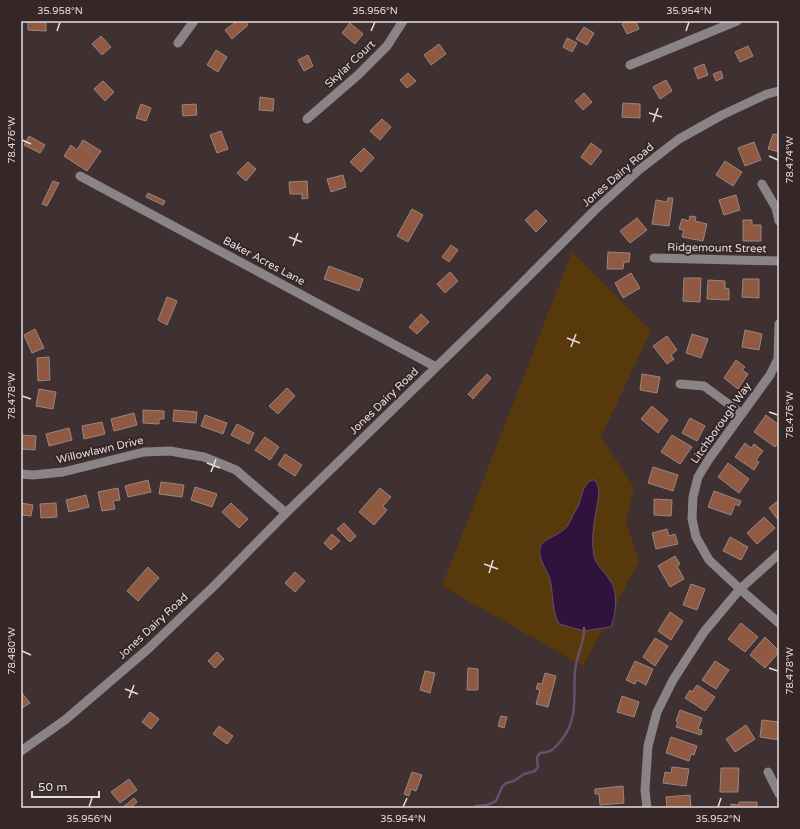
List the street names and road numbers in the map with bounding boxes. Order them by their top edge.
street label: Skylar Court [322,37,378,91]
street label: Jones Dairy Road [580,140,656,210]
street label: Baker Acres Lane [221,234,307,288]
street label: Ridgemount Street [667,241,767,255]
street label: Jones Dairy Road [347,365,421,437]
street label: Litchborough Way [688,380,754,466]
street label: Willowlawn Drive [55,434,145,466]
street label: Jones Dairy Road [115,590,191,662]

